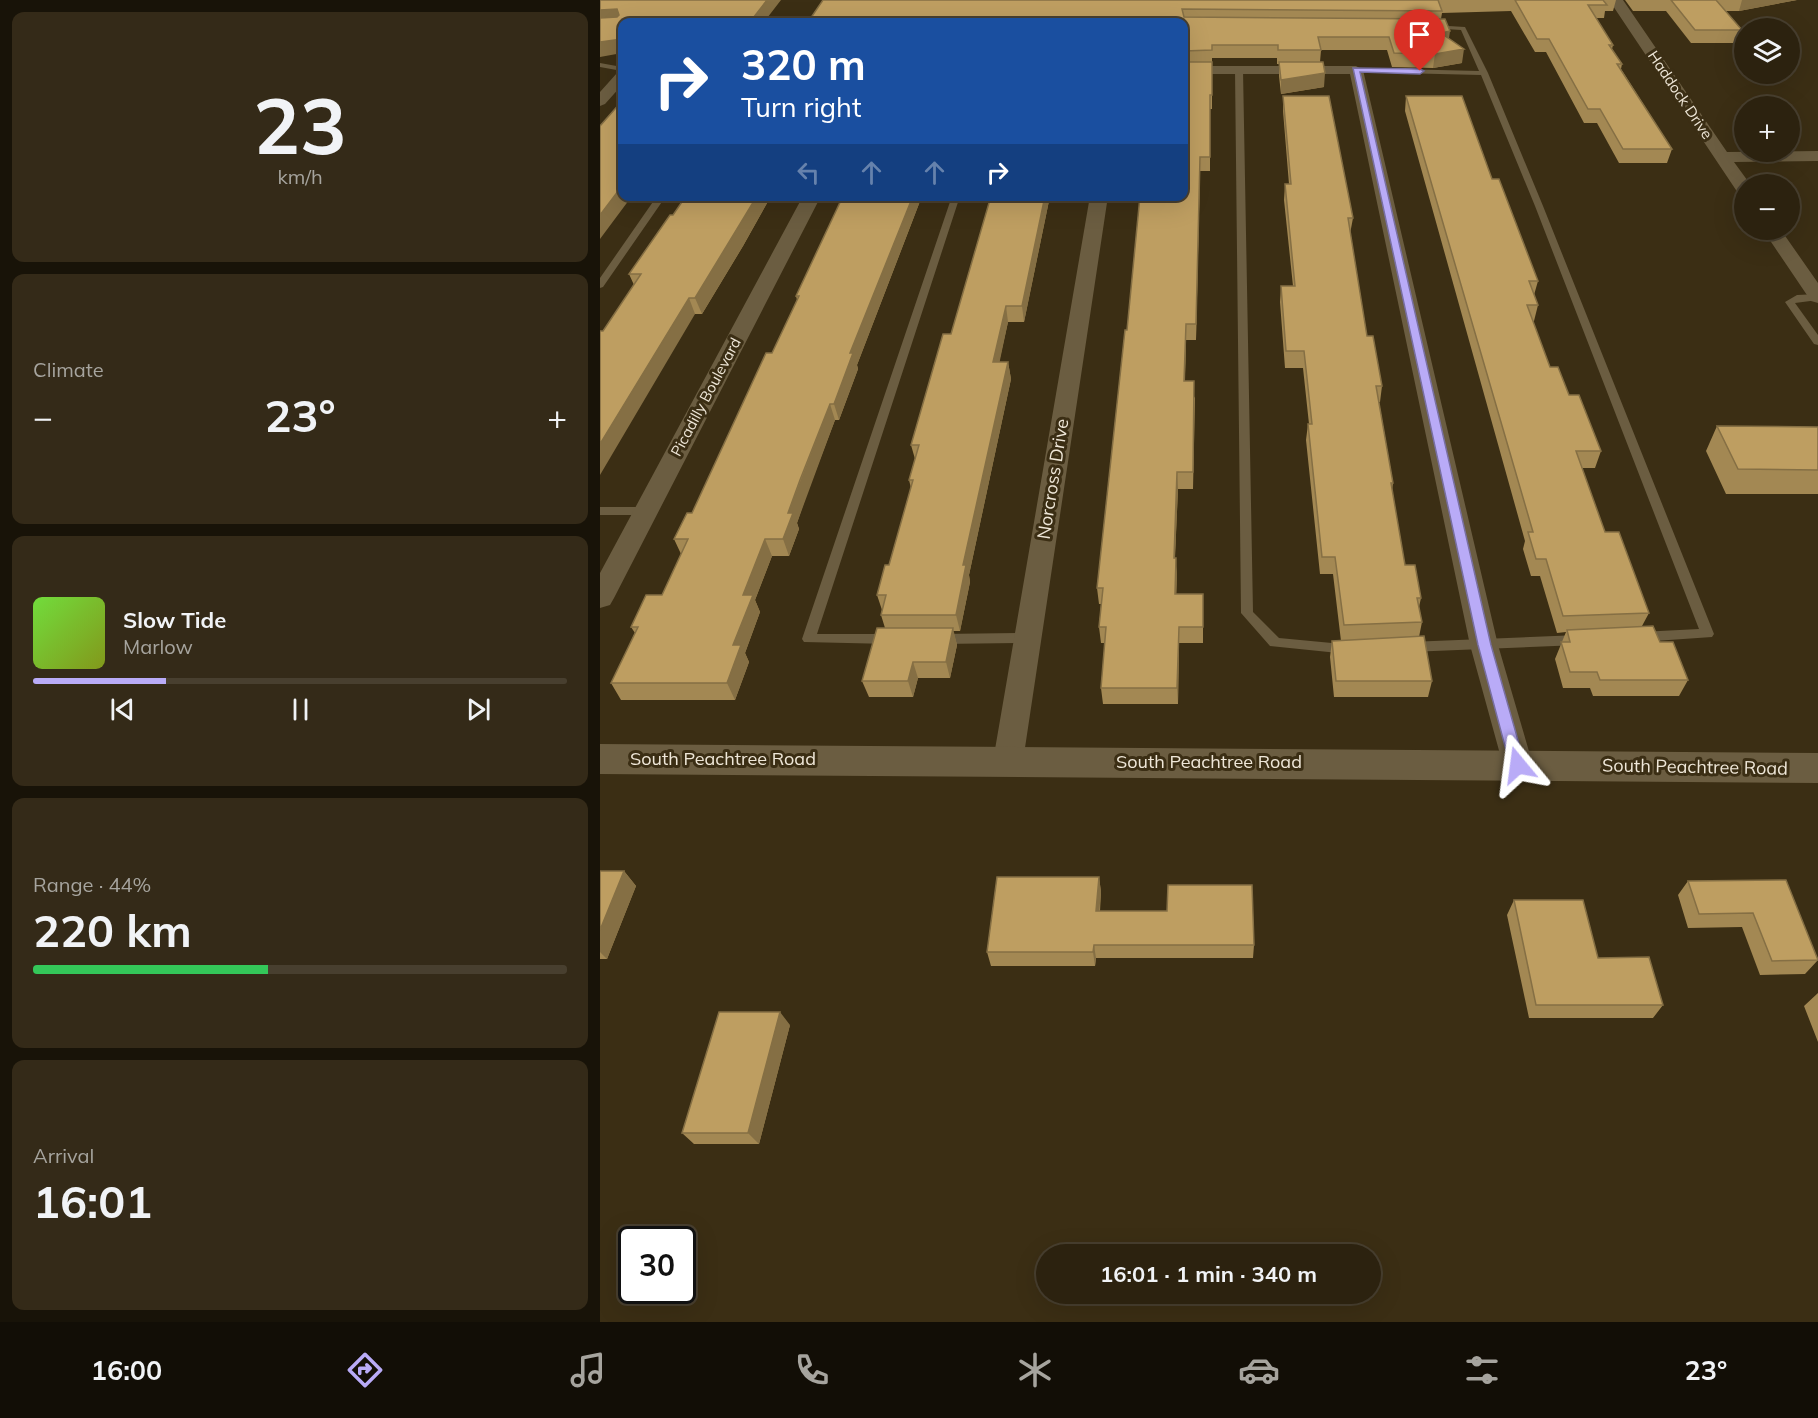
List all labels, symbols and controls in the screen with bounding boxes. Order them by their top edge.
pin [1394,9,1445,71]
icon: arrive [1403,18,1436,51]
map controls [1734,18,1800,240]
button: layers [1734,18,1800,84]
text: 320 m [741,38,866,91]
icon: right [642,42,720,120]
street label: Haddock Drive [1644,47,1717,142]
text: 23 [253,76,347,174]
text: Turn right [741,90,861,124]
button: + [1734,96,1800,162]
icon: left [792,156,825,189]
icon: ahead [855,156,888,189]
icon: ahead [918,156,951,189]
icon: right [981,156,1014,189]
text: km/h [277,164,323,189]
button: − [1734,174,1800,240]
street label: Picadilly Boulevard [666,334,745,459]
text: Climate [33,357,104,382]
text: 23° [264,387,336,443]
text: − [33,396,53,437]
text: + [547,396,567,437]
street label: Norcross Drive [1032,417,1073,541]
text: Slow Tide [123,606,226,634]
text: Marlow [123,634,193,659]
icon: previous [106,693,139,726]
icon: pause [284,693,317,726]
icon: next [462,693,495,726]
position arrow [1486,733,1550,797]
street label: South Peachtree Road [630,747,816,770]
street label: South Peachtree Road [1116,750,1302,773]
street label: South Peachtree Road [1602,753,1788,780]
text: Range · 44% [33,872,151,897]
text: 220 km [33,902,192,958]
text: Arrival [33,1143,94,1168]
text: 16:01 [33,1173,152,1229]
speed limit sign: 30 [618,1226,696,1304]
text: 16:01 · 1 min · 340 m [1100,1260,1317,1288]
icon: directions [344,1349,386,1391]
icon: music [567,1349,609,1391]
icon: phone [791,1349,833,1391]
icon: climate [1014,1349,1056,1391]
icon: car [1238,1349,1280,1391]
icon: filters [1461,1349,1503,1391]
text: 16:00 [91,1353,162,1387]
text: 23° [1685,1353,1727,1387]

